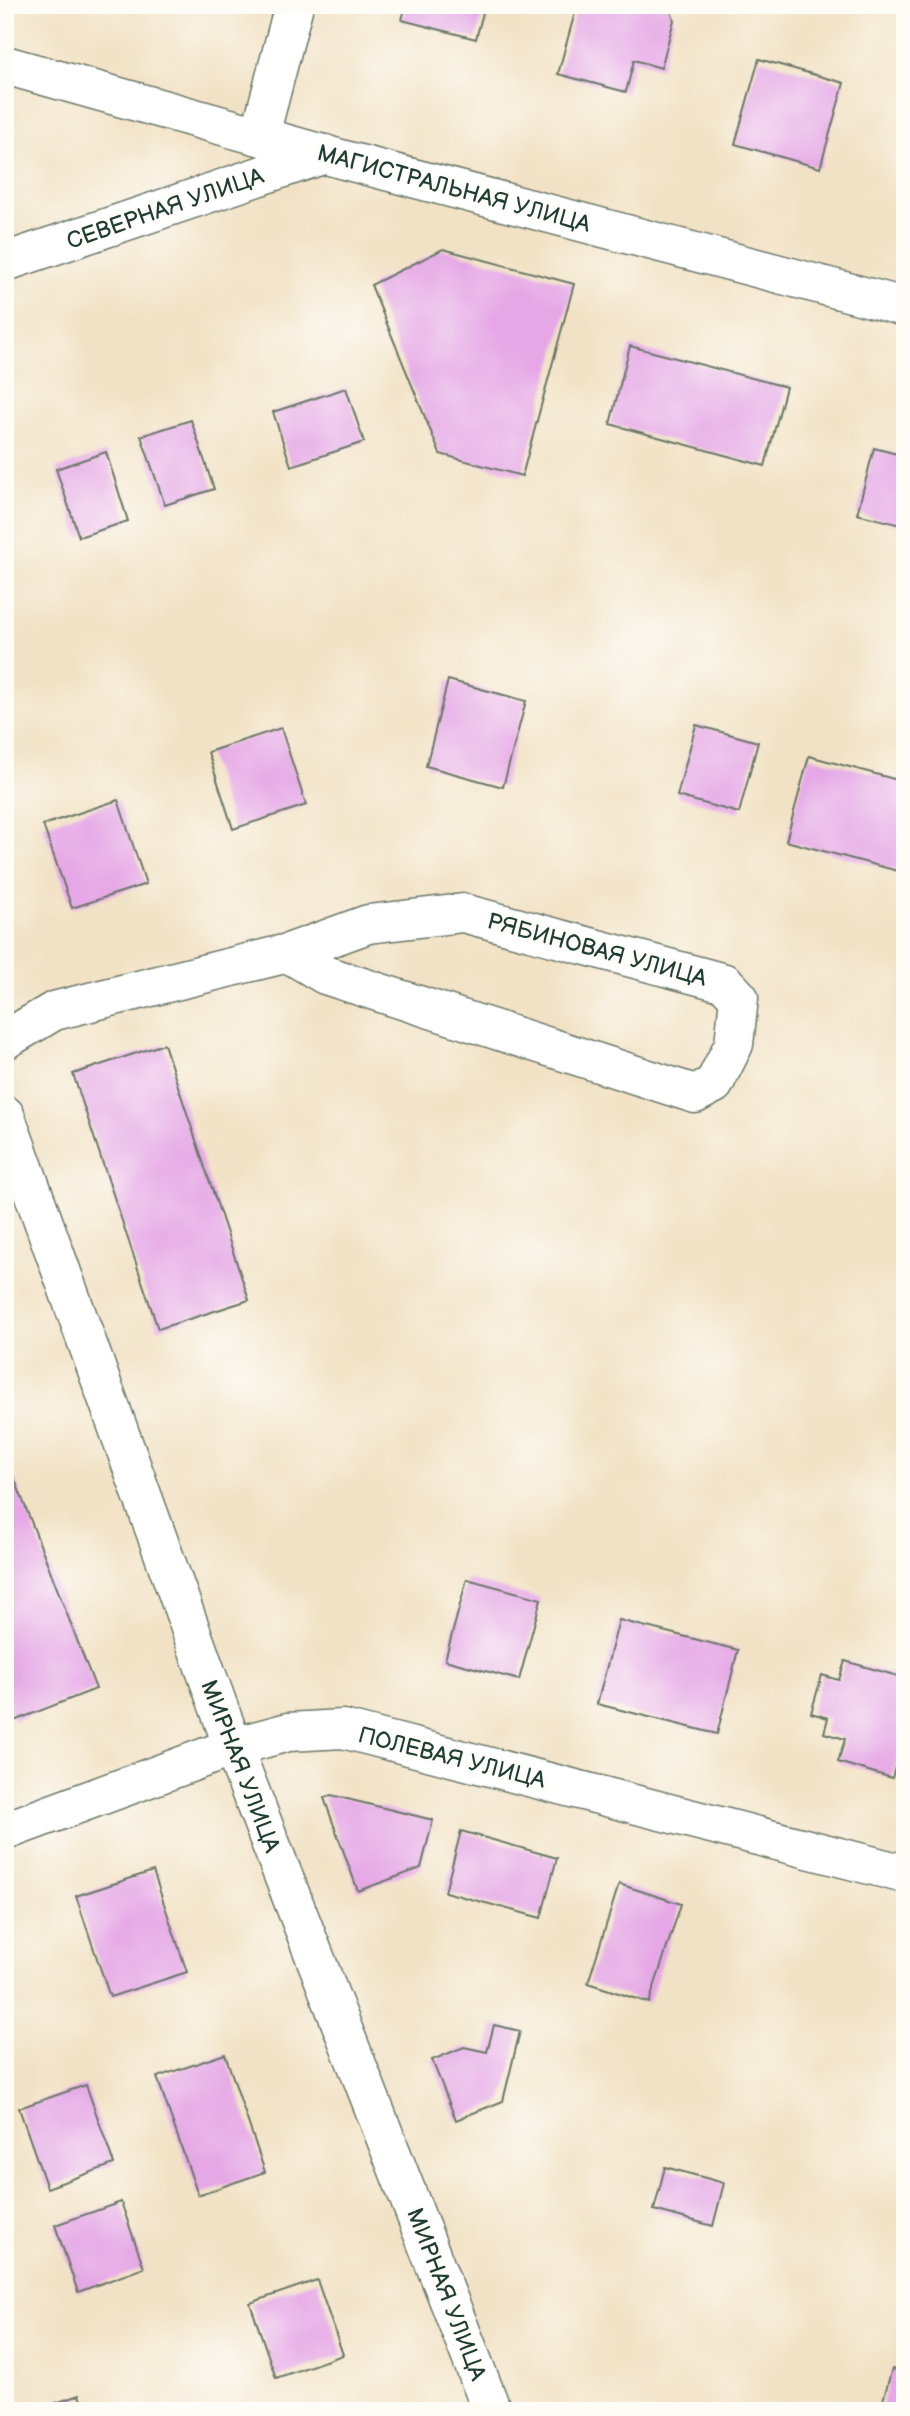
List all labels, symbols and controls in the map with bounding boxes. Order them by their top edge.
street label: МАГИСТРАЛЬНАЯ УЛИЦА [314,139,593,239]
street label: СЕВЕРНАЯ УЛИЦА [63,162,267,256]
street label: РЯБИНОВАЯ УЛИЦА [484,907,710,993]
street label: МИРНАЯ УЛИЦА [194,1676,286,1857]
street label: ПОЛЕВАЯ УЛИЦА [355,1721,548,1795]
street label: МИРНАЯ УЛИЦА [400,2204,492,2385]

